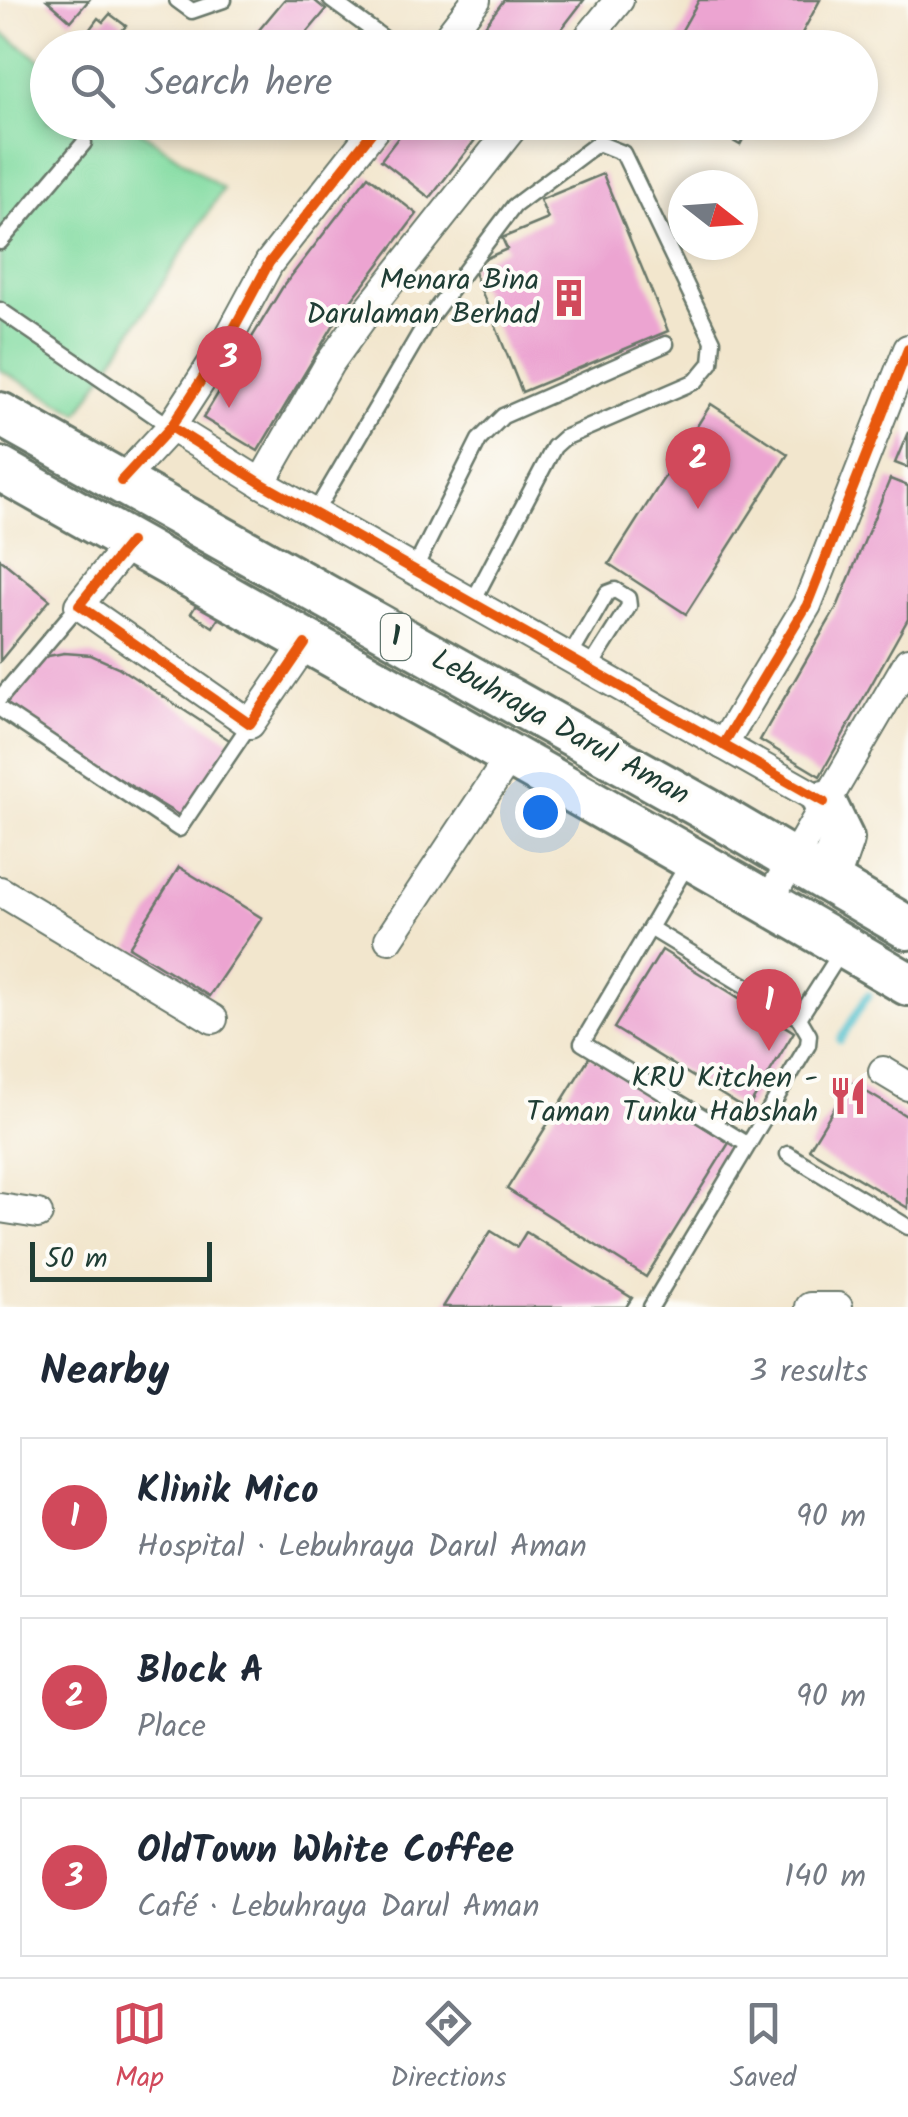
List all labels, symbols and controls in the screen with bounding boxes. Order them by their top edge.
search box [30,30,878,140]
text: Search here [145,55,332,115]
icon: search [65,58,120,113]
north arrow [668,170,758,260]
place label: Menara Bina Darulaman Berhad [306,257,540,339]
building icon: Menara Bina Darulaman Berhad [548,277,590,319]
pin: 3 [196,326,262,408]
pin: 2 [666,426,730,509]
road number: 1 [381,614,411,660]
street label: Lebuhraya Darul Aman [422,637,698,819]
your location [515,787,566,838]
pin: 1 [736,968,802,1051]
place label: KRU Kitchen - Taman Tunku Habshah [526,1055,818,1137]
restaurant icon: KRU Kitchen - Taman Tunku Habshah [827,1075,869,1117]
scale bar [30,1237,212,1282]
text: 50 m [45,1237,108,1282]
text: Nearby [40,1339,169,1406]
text: 3 results [749,1347,868,1398]
text: Klinik Mico [137,1462,319,1522]
text: 1 [70,1492,79,1543]
text: 90 m [796,1492,866,1543]
text: Hospital · Lebuhraya Darul Aman [137,1522,587,1573]
text: Block A [137,1642,264,1702]
text: 2 [65,1672,84,1723]
text: 90 m [796,1672,866,1723]
text: Place [137,1702,206,1753]
text: OldTown White Coffee [137,1822,514,1882]
text: 3 [66,1852,83,1903]
text: 140 m [784,1852,866,1903]
text: Café · Lebuhraya Darul Aman [137,1882,539,1933]
tab: Map [112,1996,167,2101]
tab: Directions [390,1996,506,2101]
tab: Saved [730,1996,796,2101]

